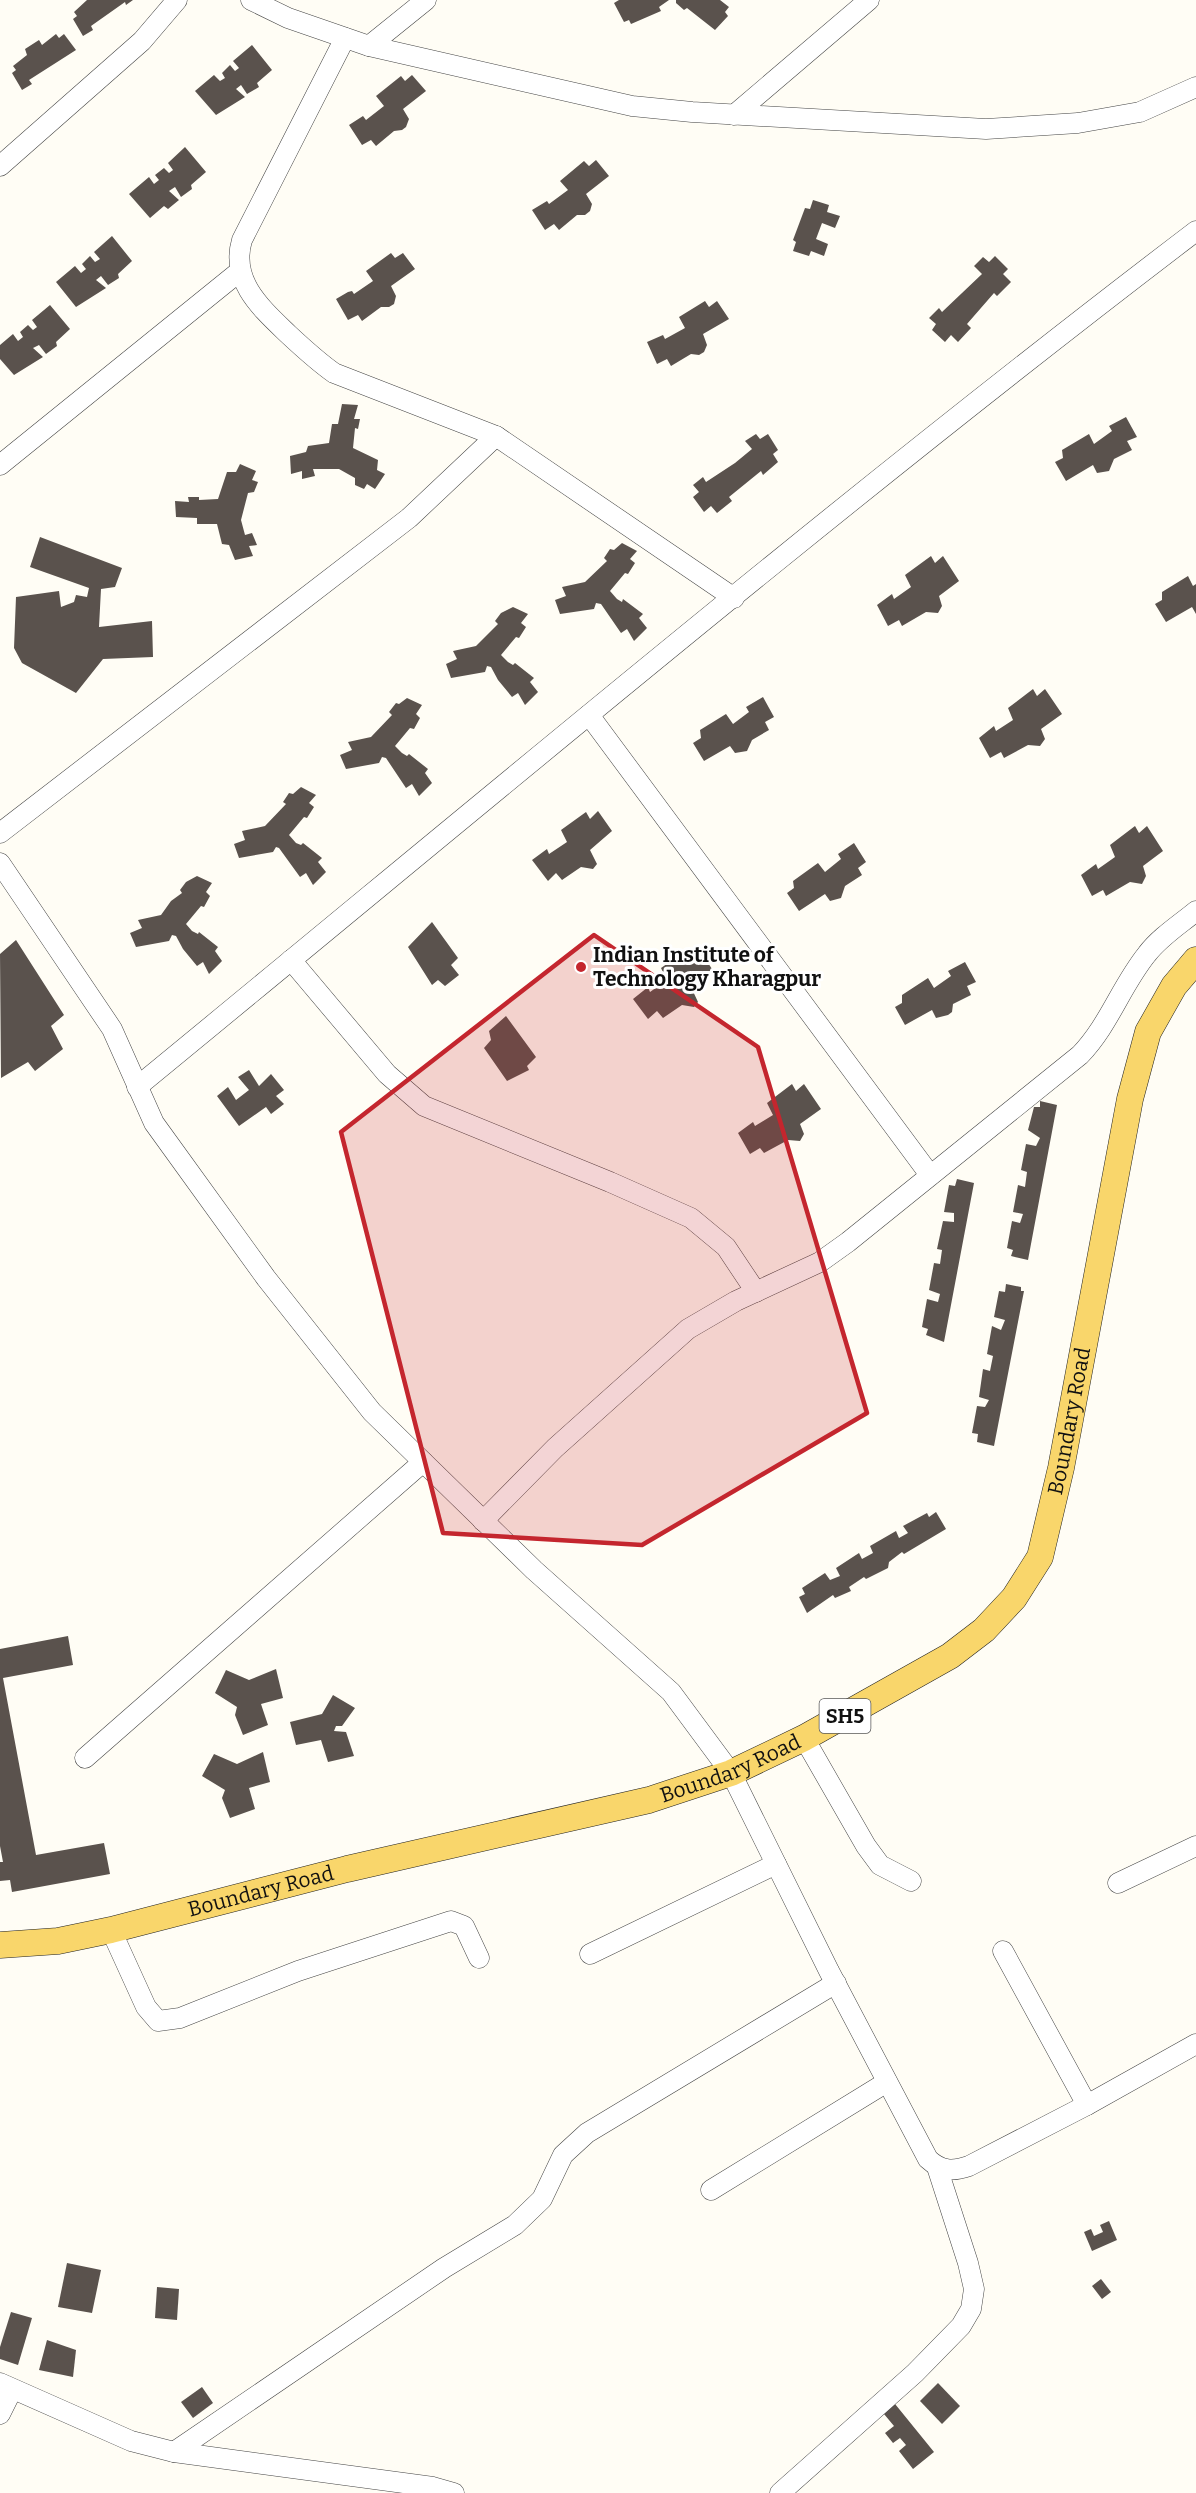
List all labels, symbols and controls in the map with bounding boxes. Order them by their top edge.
place label: Indian Institute of Technology Kharagpur [593,942,821,992]
marker: Indian Institute of Technology Kharagpur [574,960,588,974]
street label: Boundary Road [1042,1345,1096,1497]
road number: SH5 [820,1699,870,1733]
street label: Boundary Road [657,1729,805,1808]
street label: Boundary Road [185,1860,337,1923]

